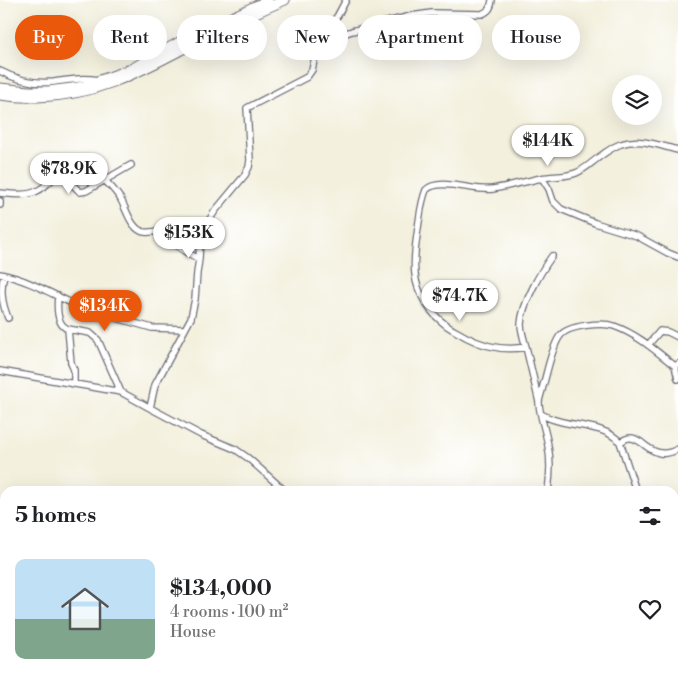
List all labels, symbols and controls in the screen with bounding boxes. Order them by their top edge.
chip: Buy [15,15,83,60]
chip: Rent [93,15,167,60]
chip: Filters [177,15,267,60]
chip: New [277,15,348,60]
chip: Apartment [358,15,482,60]
chip: House [492,15,580,60]
map controls [612,75,662,125]
button: layers [612,75,662,125]
pin: $144K [513,124,583,167]
text: $144K [522,131,574,151]
pin: $78.9K [28,152,110,195]
text: $78.9K [41,159,97,179]
pin: $153K [154,216,224,259]
text: $153K [164,223,214,243]
pin: $74.7K [419,280,501,322]
text: $74.7K [432,286,488,306]
pin: $134K [70,290,140,332]
text: $134K [80,296,130,316]
icon: filters [636,502,664,530]
text: 5 homes [15,503,96,529]
text: $134,000 [170,576,272,602]
icon: home [55,579,115,639]
icon: heart [636,595,664,623]
text: 4 rooms · 100 m² [170,602,288,622]
text: House [170,622,216,642]

